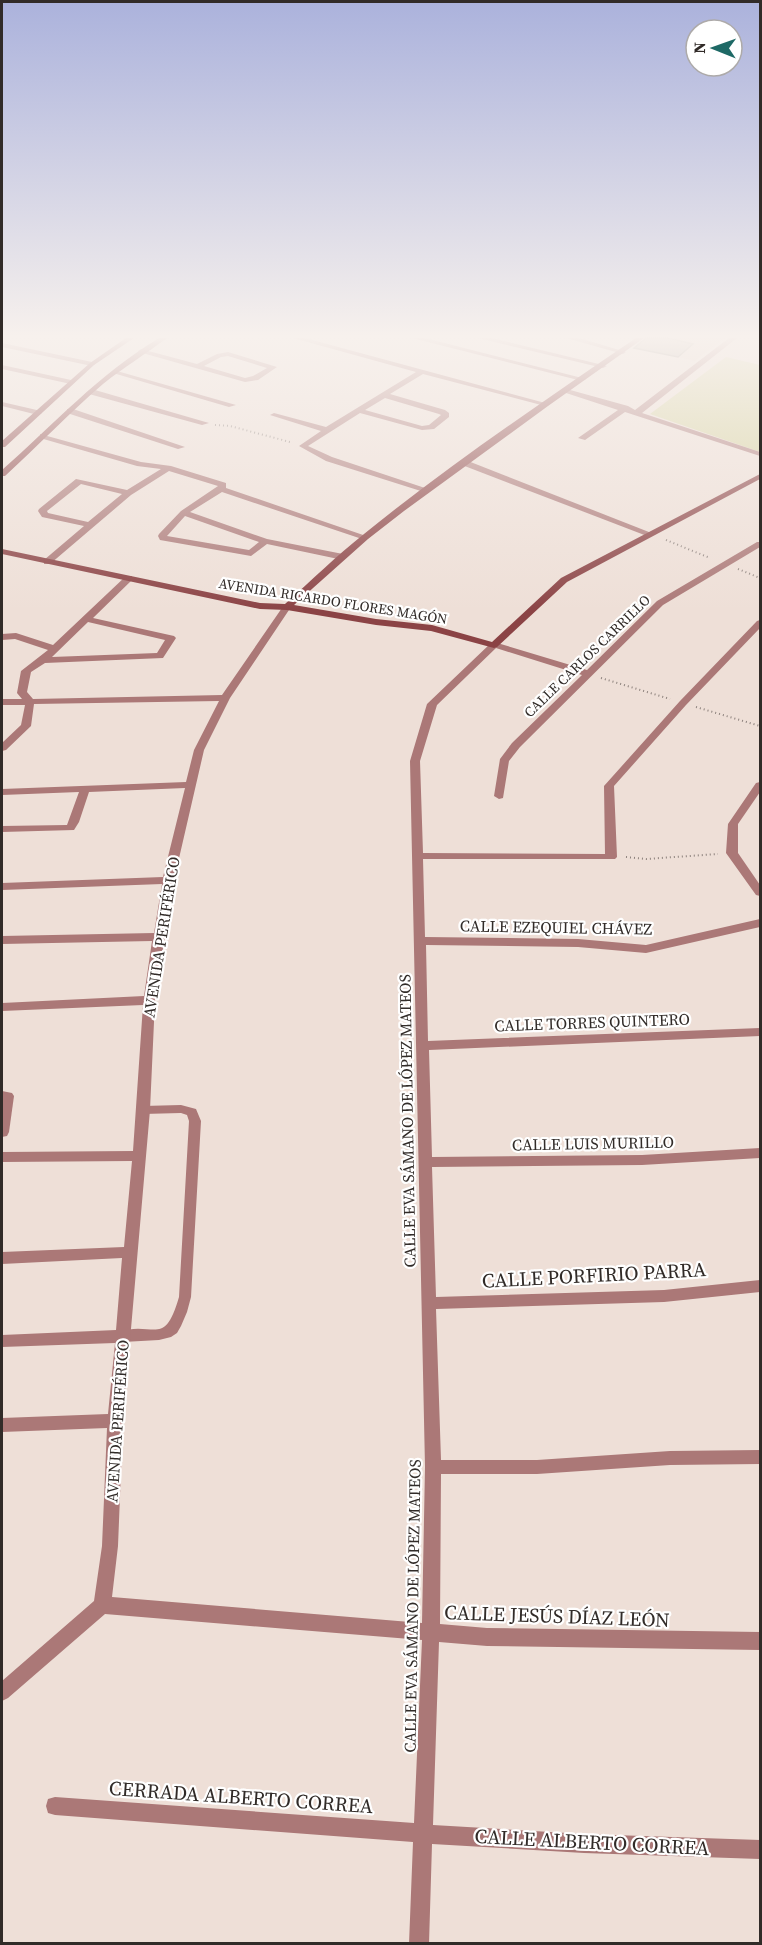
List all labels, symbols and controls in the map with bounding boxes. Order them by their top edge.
north arrow [684,18,744,78]
text: N [688,41,710,54]
street label: AVENIDA RICARDO FLORES MAGÓN [217,573,449,629]
street label: CALLE CARLOS CARRILLO [519,590,655,722]
street label: AVENIDA PERIFÉRICO [137,855,185,1019]
street label: CALLE EZEQUIEL CHÁVEZ [460,914,653,940]
street label: CALLE EVA SÁMANO DE LÓPEZ MATEOS [393,974,421,1268]
street label: CALLE TORRES QUINTERO [494,1008,690,1036]
street label: CALLE LUIS MURILLO [512,1131,674,1155]
street label: CALLE PORFIRIO PARRA [481,1255,708,1295]
street label: AVENIDA PERIFÉRICO [100,1339,134,1503]
street label: CALLE EVA SÁMANO DE LÓPEZ MATEOS [398,1459,426,1753]
street label: CALLE JESÚS DÍAZ LEÓN [444,1598,670,1634]
street label: CERRADA ALBERTO CORREA [108,1774,375,1820]
street label: CALLE ALBERTO CORREA [474,1822,711,1862]

